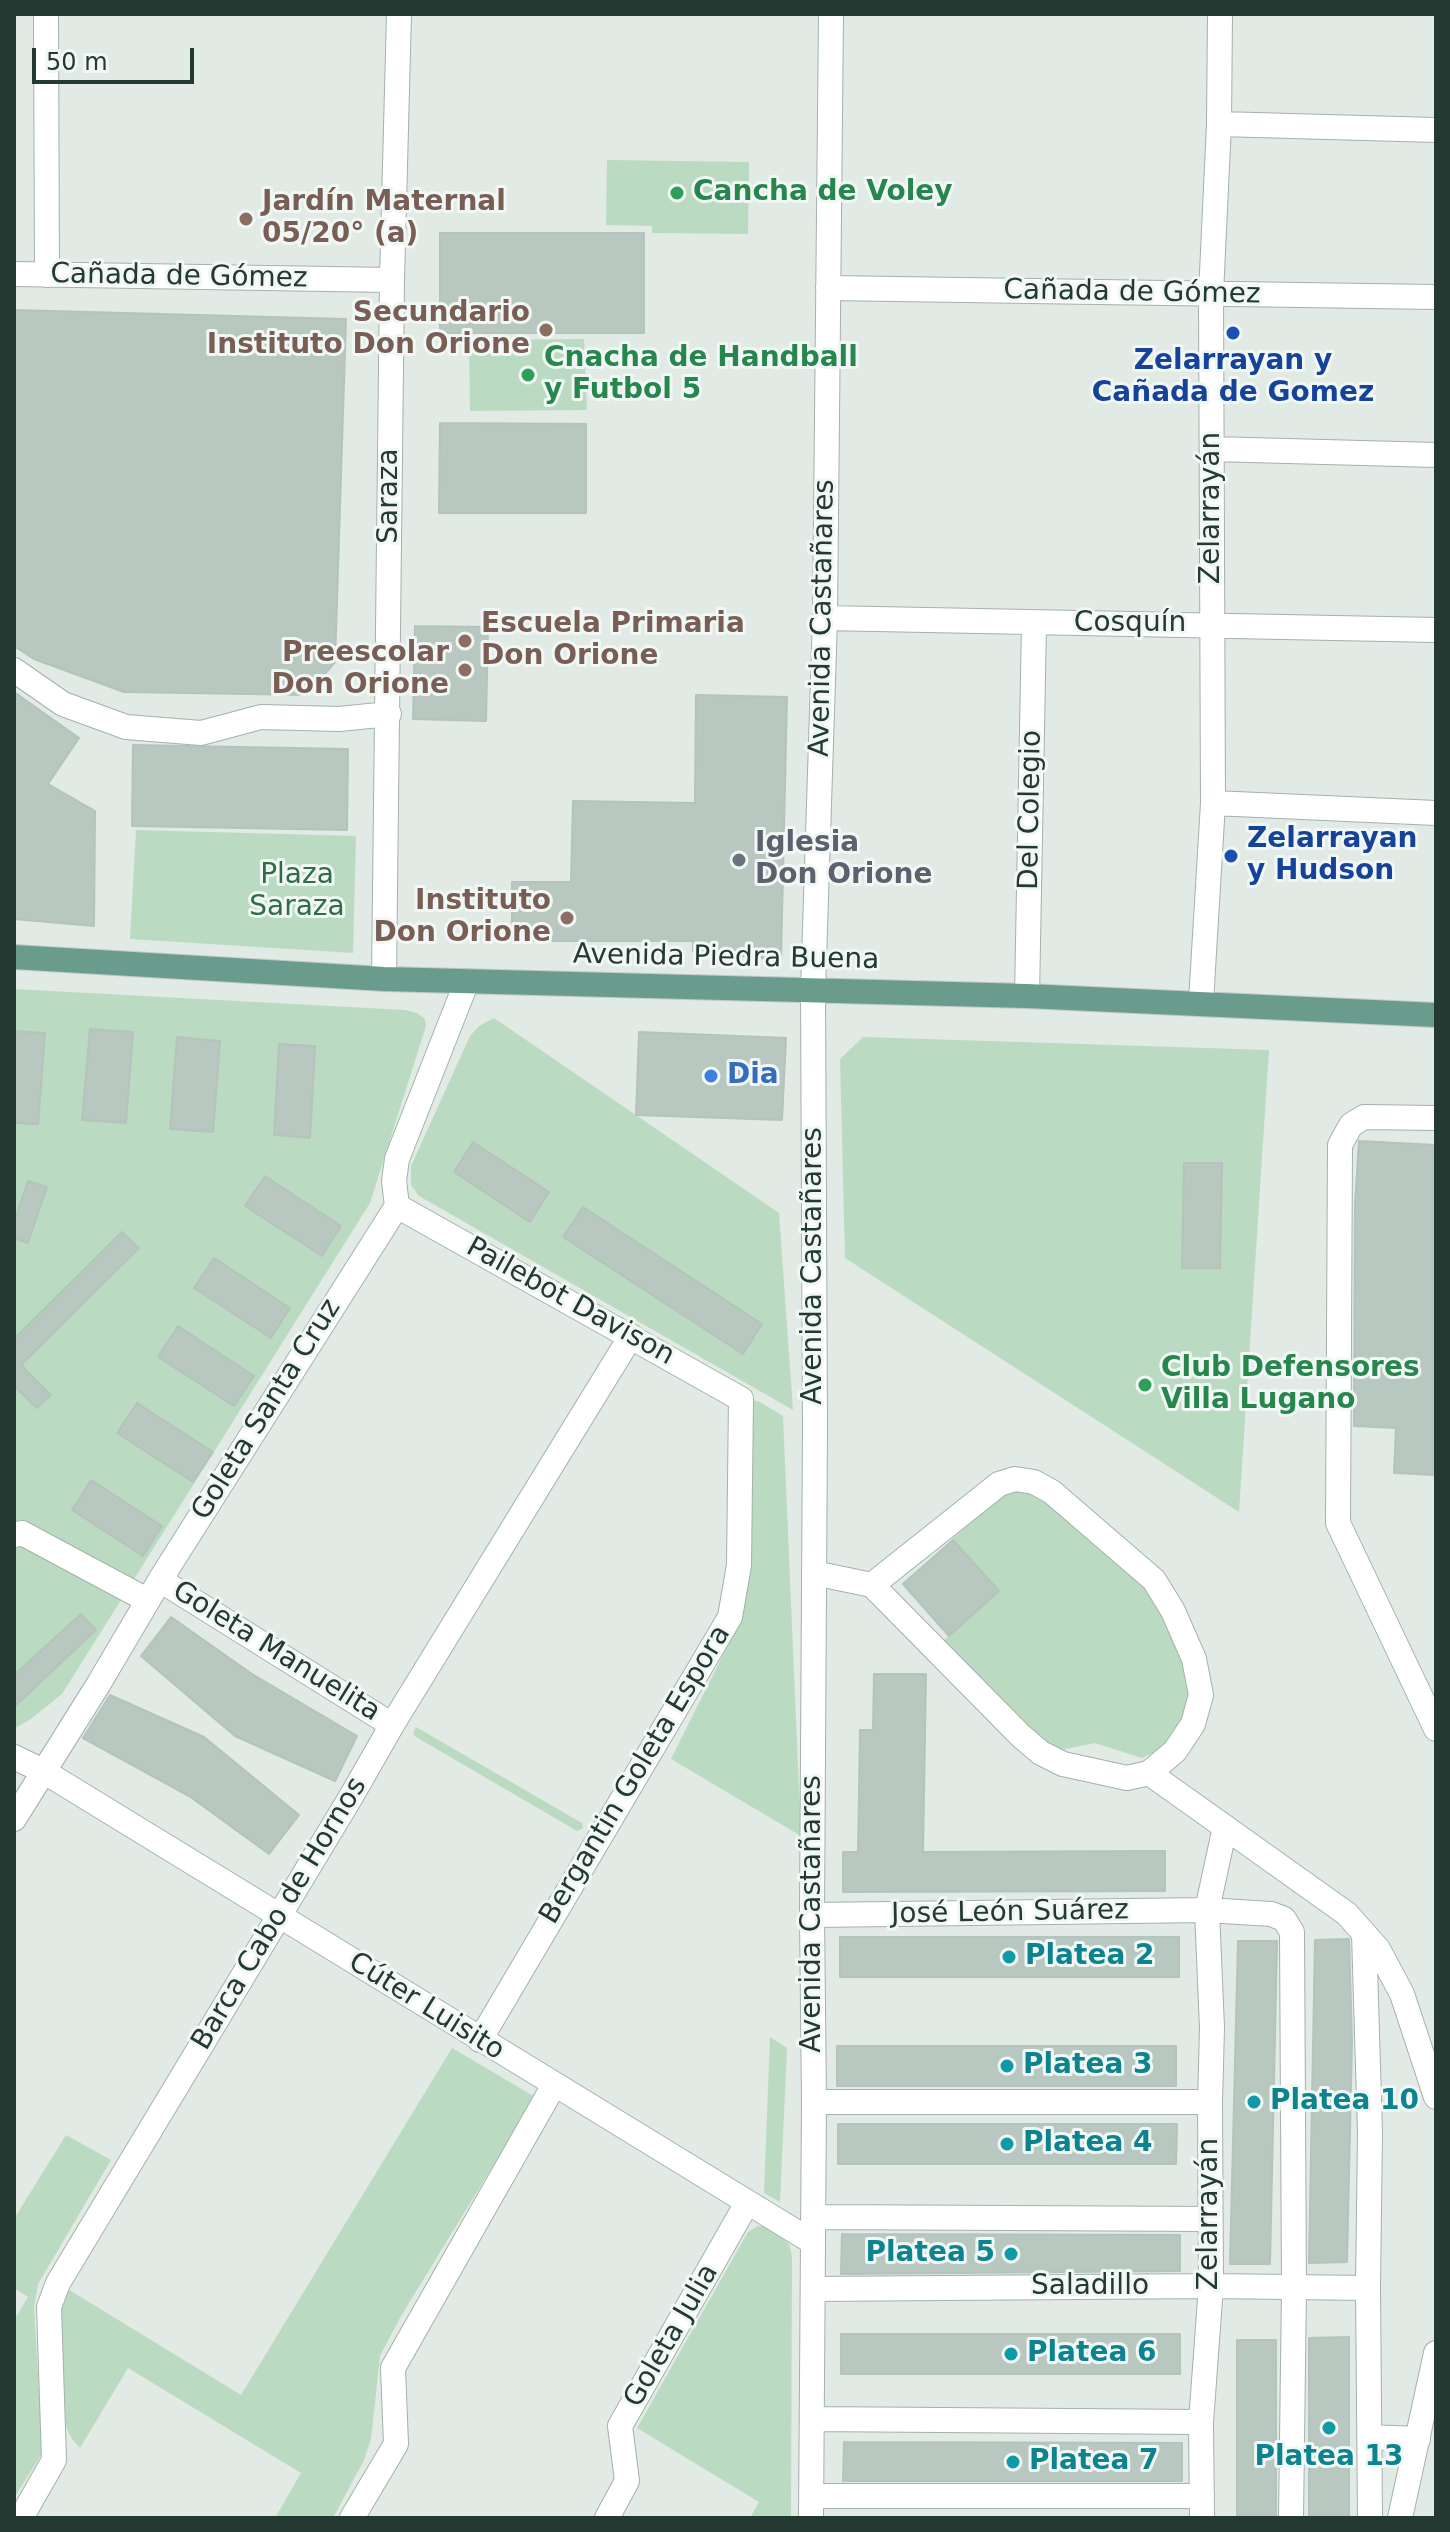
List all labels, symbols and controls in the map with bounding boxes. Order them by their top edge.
scale bar [36,32,198,82]
text: 50 m [46,48,108,76]
place label: Cancha de Voley [693,176,953,210]
marker: Cancha de Voley [668,184,686,202]
place label: Jardín Maternal 05/20° (a) [262,186,506,252]
marker: Jardín Maternal 05/20° (a) [237,210,255,228]
street label: Cañada de Gómez [50,258,308,296]
street label: Cañada de Gómez [1003,274,1261,312]
place label: Secundario Instituto Don Orione [207,297,530,363]
marker: Secundario Instituto Don Orione [537,321,555,339]
marker: Zelarrayan y Cañada de Gomez [1224,324,1242,342]
place label: Cnacha de Handball y Futbol 5 [544,342,858,408]
place label: Zelarrayan y Cañada de Gomez [1092,345,1374,411]
marker: Cnacha de Handball y Futbol 5 [519,366,537,384]
street label: Zelarrayán [1195,432,1229,584]
street label: Saraza [373,448,407,544]
street label: Avenida Castañares [804,479,842,757]
street label: Cosquín [1074,607,1186,641]
place label: Escuela Primaria Don Orione [481,608,745,674]
marker: Escuela Primaria Don Orione [456,632,474,650]
place label: Preescolar Don Orione [271,637,449,703]
marker: Preescolar Don Orione [456,661,474,679]
street label: Del Colegio [1013,730,1049,890]
place label: Zelarrayan y Hudson [1247,823,1418,889]
place label: Iglesia Don Orione [755,827,933,893]
marker: Zelarrayan y Hudson [1222,847,1240,865]
marker: Iglesia Don Orione [730,851,748,869]
park label: Plaza Saraza [249,859,345,925]
place label: Instituto Don Orione [373,885,551,951]
marker: Instituto Don Orione [558,909,576,927]
street label: Avenida Piedra Buena [573,939,879,977]
place label: Dia [727,1059,779,1093]
marker: Dia [702,1067,720,1085]
street label: Avenida Castañares [797,1127,831,1405]
street label: Pailebot Davison [460,1231,680,1373]
street label: Goleta Santa Cruz [185,1293,349,1527]
place label: Club Defensores Villa Lugano [1161,1352,1420,1418]
marker: Club Defensores Villa Lugano [1136,1376,1154,1394]
street label: Goleta Manuelita [166,1575,386,1729]
street label: Bergantin Goleta Espora [533,1620,739,1930]
street label: Barca Cabo de Hornos [185,1772,375,2056]
street label: Avenida Castañares [796,1775,830,2053]
street label: José León Suárez [891,1894,1129,1932]
place label: Platea 2 [1025,1940,1155,1974]
street label: Cúter Luisito [342,1946,510,2068]
marker: Platea 2 [1000,1948,1018,1966]
place label: Platea 3 [1023,2049,1153,2083]
marker: Platea 3 [998,2057,1016,2075]
place label: Platea 10 [1270,2085,1419,2119]
marker: Platea 10 [1245,2093,1263,2111]
place label: Platea 4 [1023,2127,1153,2161]
marker: Platea 4 [998,2135,1016,2153]
street label: Zelarrayán [1193,2138,1227,2290]
place label: Platea 5 [865,2237,995,2271]
marker: Platea 5 [1002,2245,1020,2263]
street label: Goleta Julia [618,2258,726,2414]
street label: Saladillo [1031,2270,1149,2304]
place label: Platea 6 [1027,2337,1157,2371]
marker: Platea 6 [1002,2345,1020,2363]
marker: Platea 13 [1320,2419,1338,2437]
place label: Platea 13 [1255,2441,1403,2475]
place label: Platea 7 [1029,2445,1159,2479]
marker: Platea 7 [1004,2453,1022,2471]

